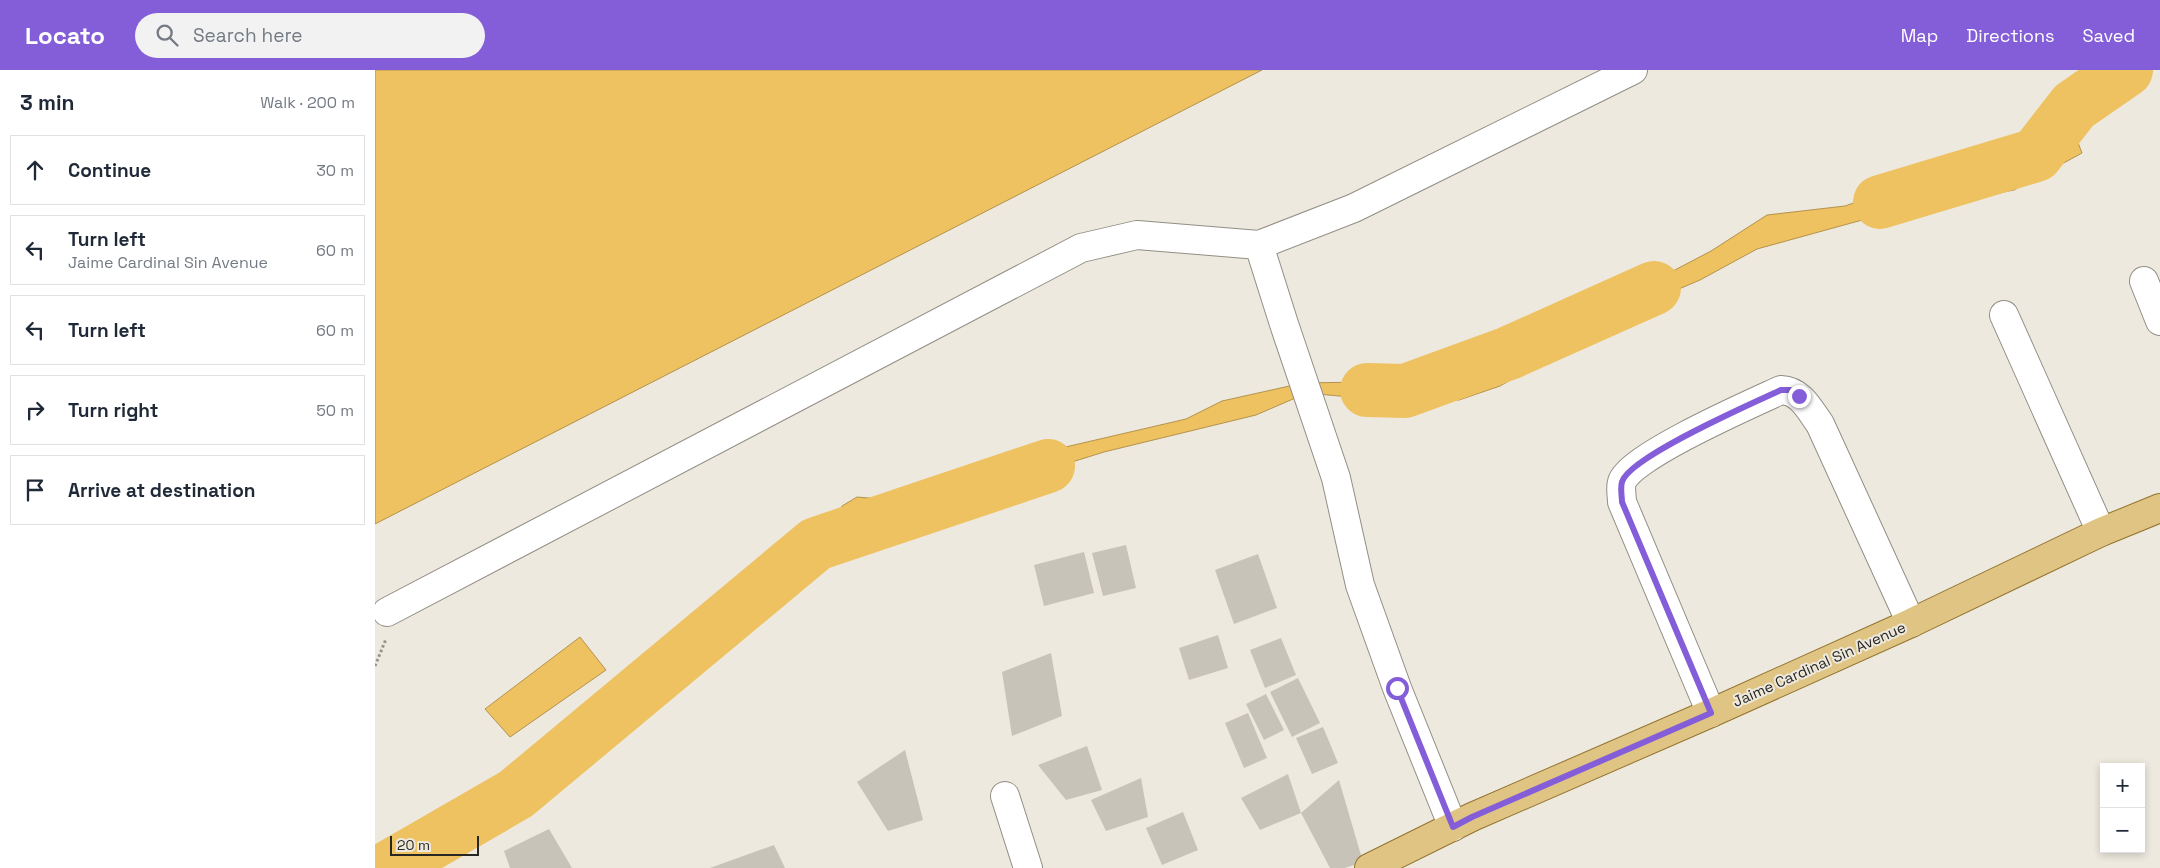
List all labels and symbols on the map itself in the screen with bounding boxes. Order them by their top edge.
route end [1788,385,1811,408]
street label: Jaime Cardinal Sin Avenue [1729,617,1909,711]
route start [1386,677,1409,700]
scale bar [390,833,479,856]

